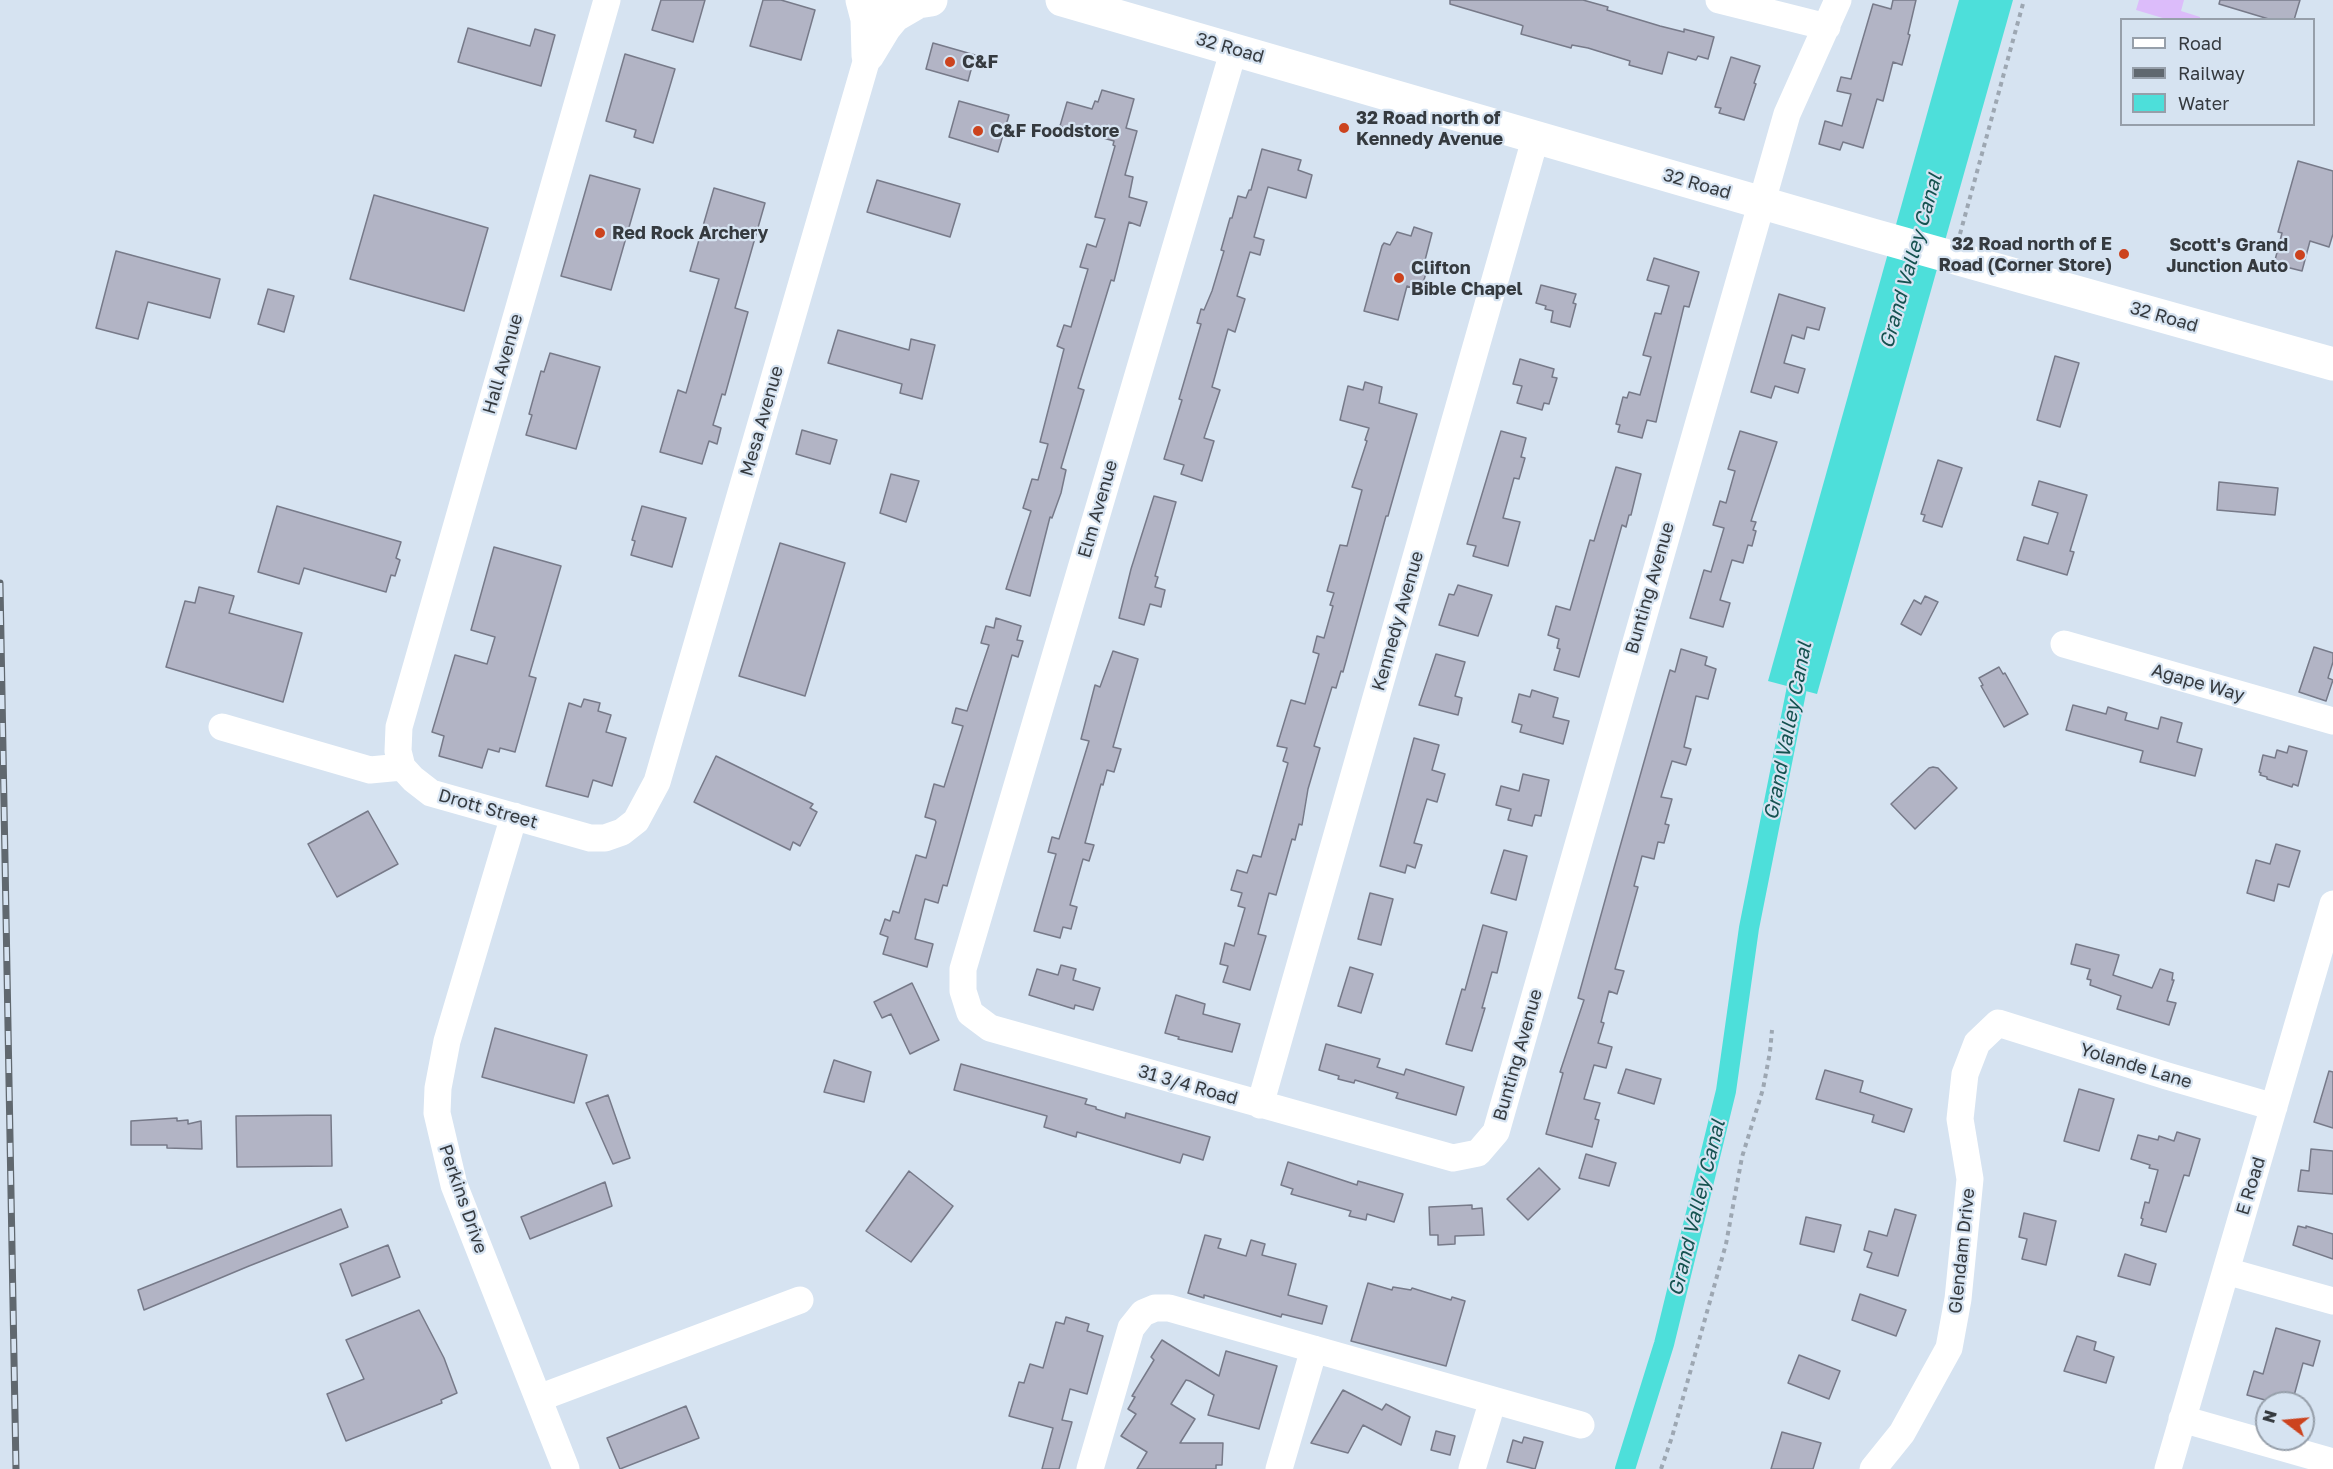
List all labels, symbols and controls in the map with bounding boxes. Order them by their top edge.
legend [2120,18,2315,126]
street label: 32 Road [1194,28,1266,68]
text: Road [2178,32,2222,54]
place label: C&F [962,51,998,73]
marker: C&F [943,55,957,69]
text: Railway [2178,62,2245,84]
text: Water [2178,92,2229,114]
place label: 32 Road north of Kennedy Avenue [1356,107,1503,150]
place label: C&F Foodstore [990,120,1119,142]
marker: 32 Road north of Kennedy Avenue [1337,121,1351,135]
marker: C&F Foodstore [971,124,985,138]
street label: 32 Road [1661,164,1733,204]
water label: Grand Valley Canal [1875,171,1947,351]
place label: Red Rock Archery [612,222,768,244]
marker: Red Rock Archery [593,226,607,240]
place label: 32 Road north of E Road (Corner Store) [1938,233,2112,276]
place label: Scott's Grand Junction Auto [2166,234,2288,276]
marker: 32 Road north of E Road (Corner Store) [2117,247,2131,261]
marker: Scott's Grand Junction Auto [2293,248,2307,262]
place label: Clifton Bible Chapel [1411,257,1523,300]
marker: Clifton Bible Chapel [1392,271,1406,285]
street label: 32 Road [2128,297,2200,337]
street label: Hall Avenue [478,311,528,417]
street label: Mesa Avenue [736,363,788,479]
street label: Elm Avenue [1074,458,1122,560]
street label: Bunting Avenue [1621,520,1679,656]
street label: Kennedy Avenue [1368,549,1428,693]
water label: Grand Valley Canal [1759,640,1817,822]
street label: Agape Way [2149,659,2247,707]
street label: Drott Street [436,785,540,833]
street label: Bunting Avenue [1489,987,1547,1123]
street label: Yolande Lane [2077,1039,2195,1093]
street label: 31 3/4 Road [1136,1060,1240,1110]
water label: Grand Valley Canal [1663,1117,1731,1299]
street label: Perkins Drive [434,1142,492,1256]
street label: E Road [2232,1154,2270,1218]
street label: Glendam Drive [1945,1187,1979,1315]
north arrow [2255,1391,2315,1451]
text: N [2258,1408,2281,1425]

